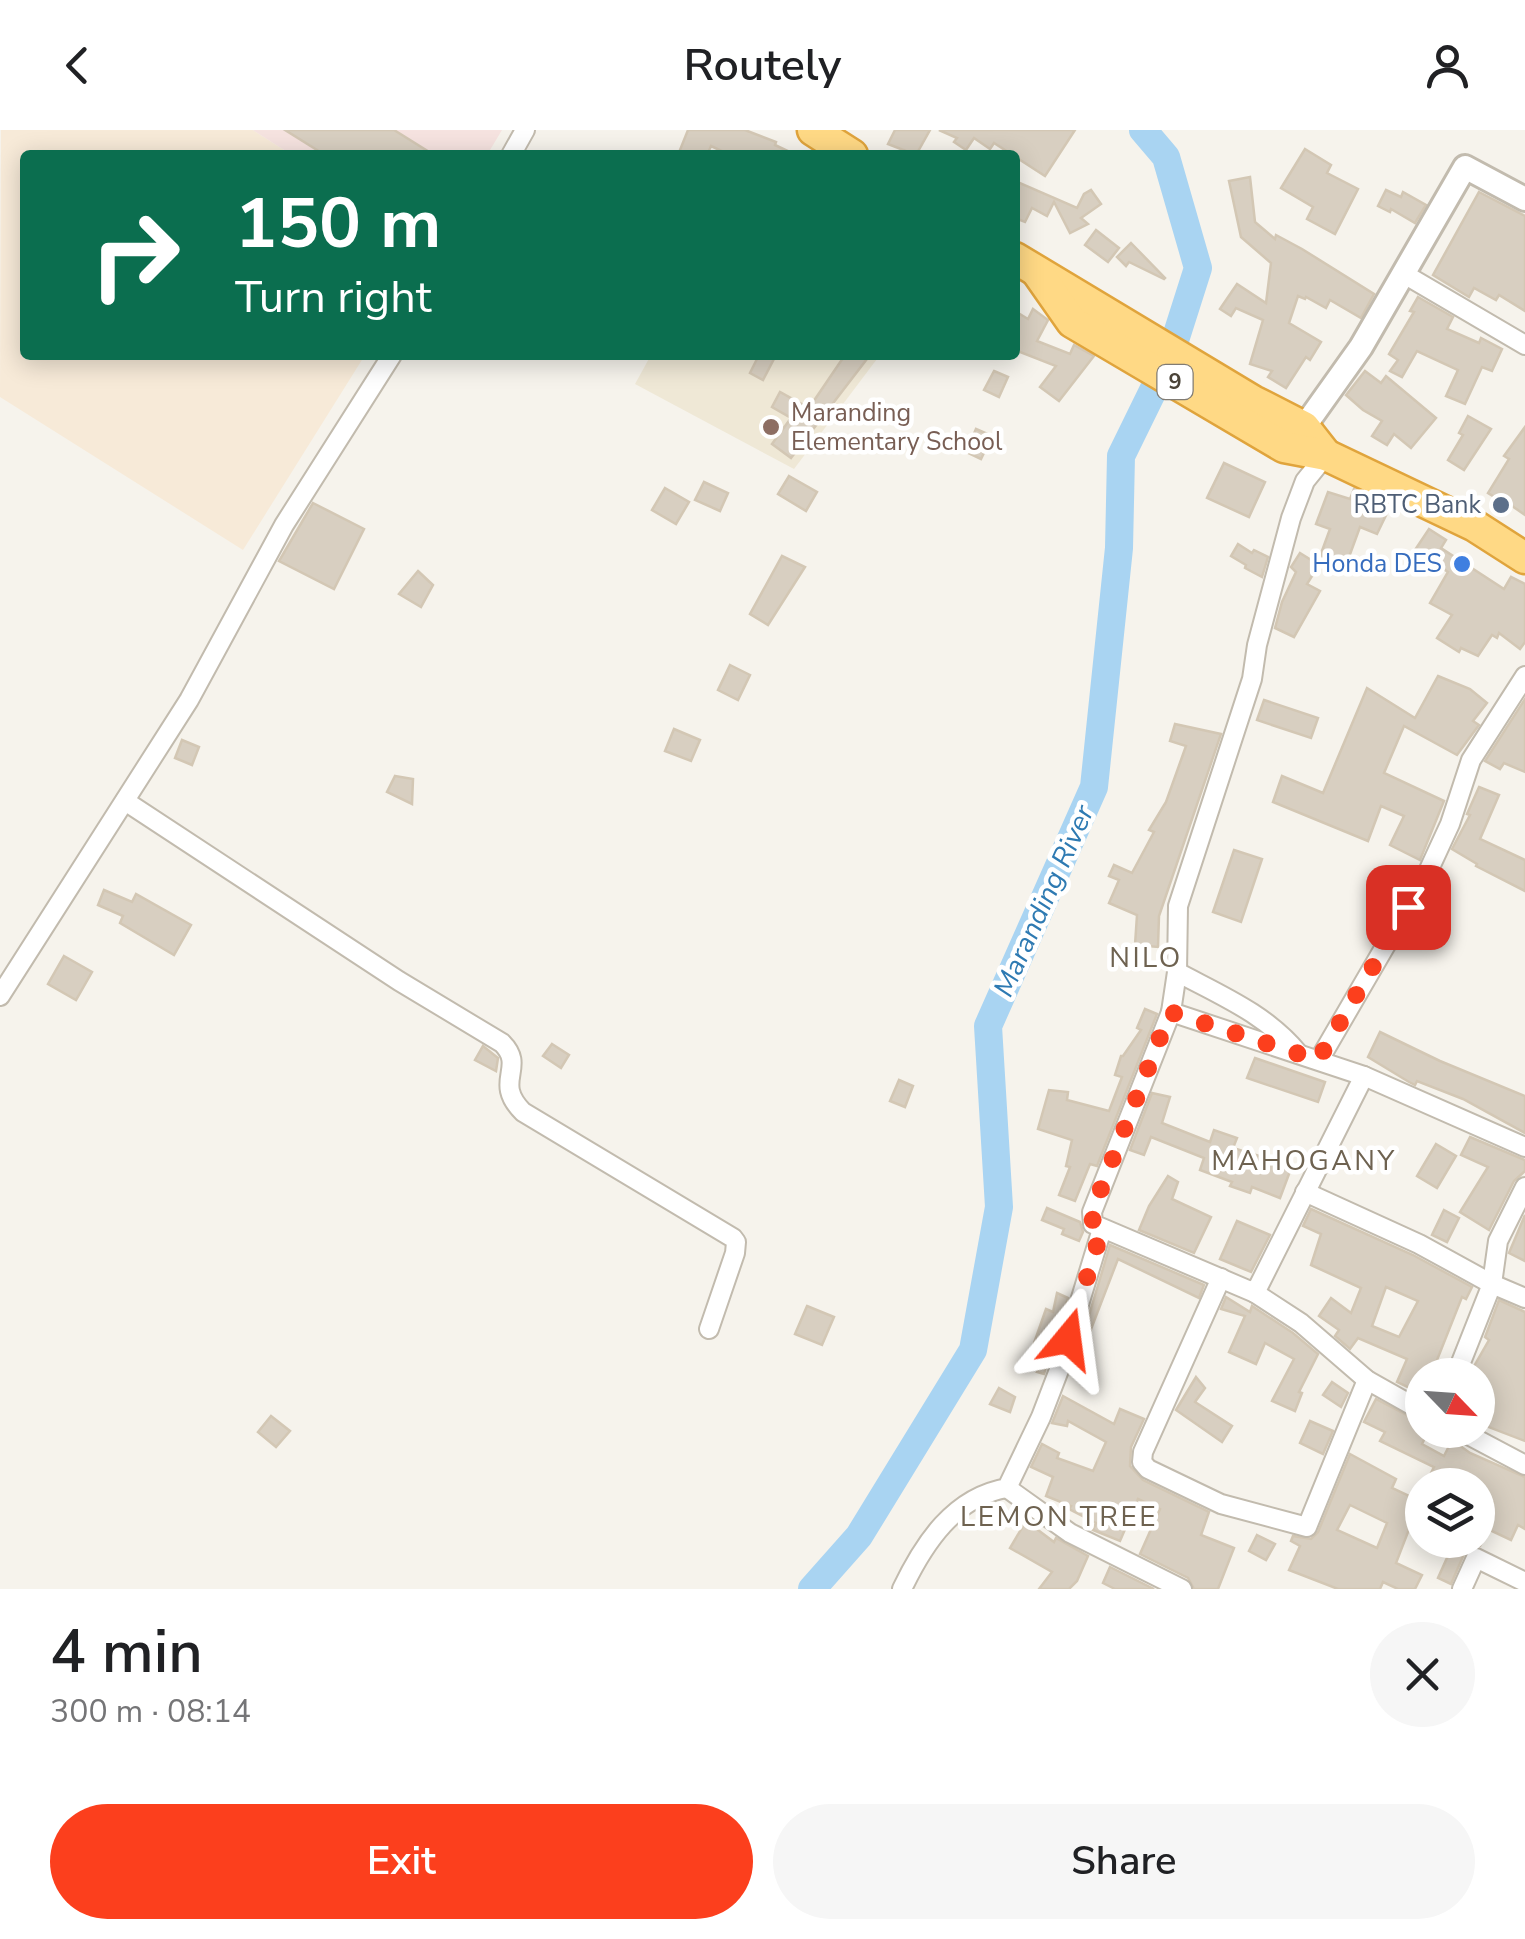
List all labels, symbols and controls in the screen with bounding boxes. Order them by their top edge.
text: Routely [684,35,841,96]
icon: back [50,38,105,93]
icon: person [1420,38,1475,93]
text: 150 m [235,176,441,272]
icon: right [70,190,200,320]
text: Turn right [235,267,432,328]
road number: 9 [1158,365,1192,399]
place label: Maranding Elementary School [791,396,1003,459]
marker: Maranding Elementary School [760,416,782,438]
place label: RBTC Bank [1354,488,1481,522]
marker: RBTC Bank [1490,494,1512,516]
place label: Honda DES [1312,547,1442,581]
marker: Honda DES [1451,553,1473,575]
water label: Maranding River [985,798,1104,1003]
pin [1366,865,1451,950]
icon: arrive [1381,880,1436,935]
district label: NILO [1109,939,1183,977]
district label: MAHOGANY [1211,1142,1397,1180]
position arrow [1016,1287,1120,1391]
north arrow [1405,1358,1495,1448]
map controls [1405,1358,1495,1558]
button: layers [1405,1468,1495,1558]
district label: LEMON TREE [960,1498,1158,1536]
text: 4 min [50,1611,203,1693]
button: close [1370,1622,1475,1727]
text: 300 m · 08:14 [50,1690,251,1733]
button: Exit [50,1804,753,1919]
button: Share [773,1804,1475,1919]

